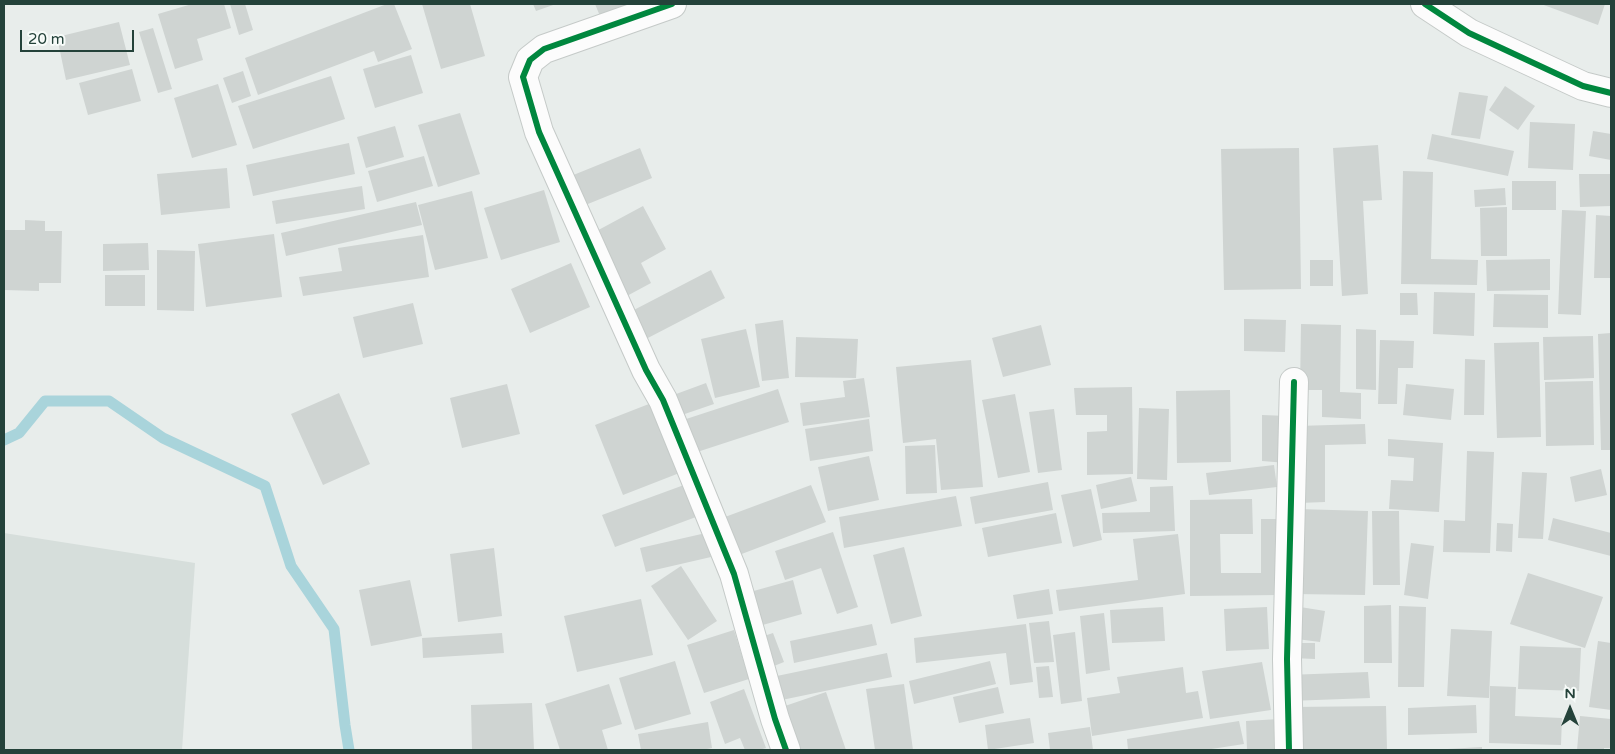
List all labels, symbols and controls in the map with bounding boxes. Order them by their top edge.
scale bar [22,20,136,52]
text: 20 m [28,30,65,48]
north arrow [1545,684,1595,734]
text: N [1564,685,1576,702]

